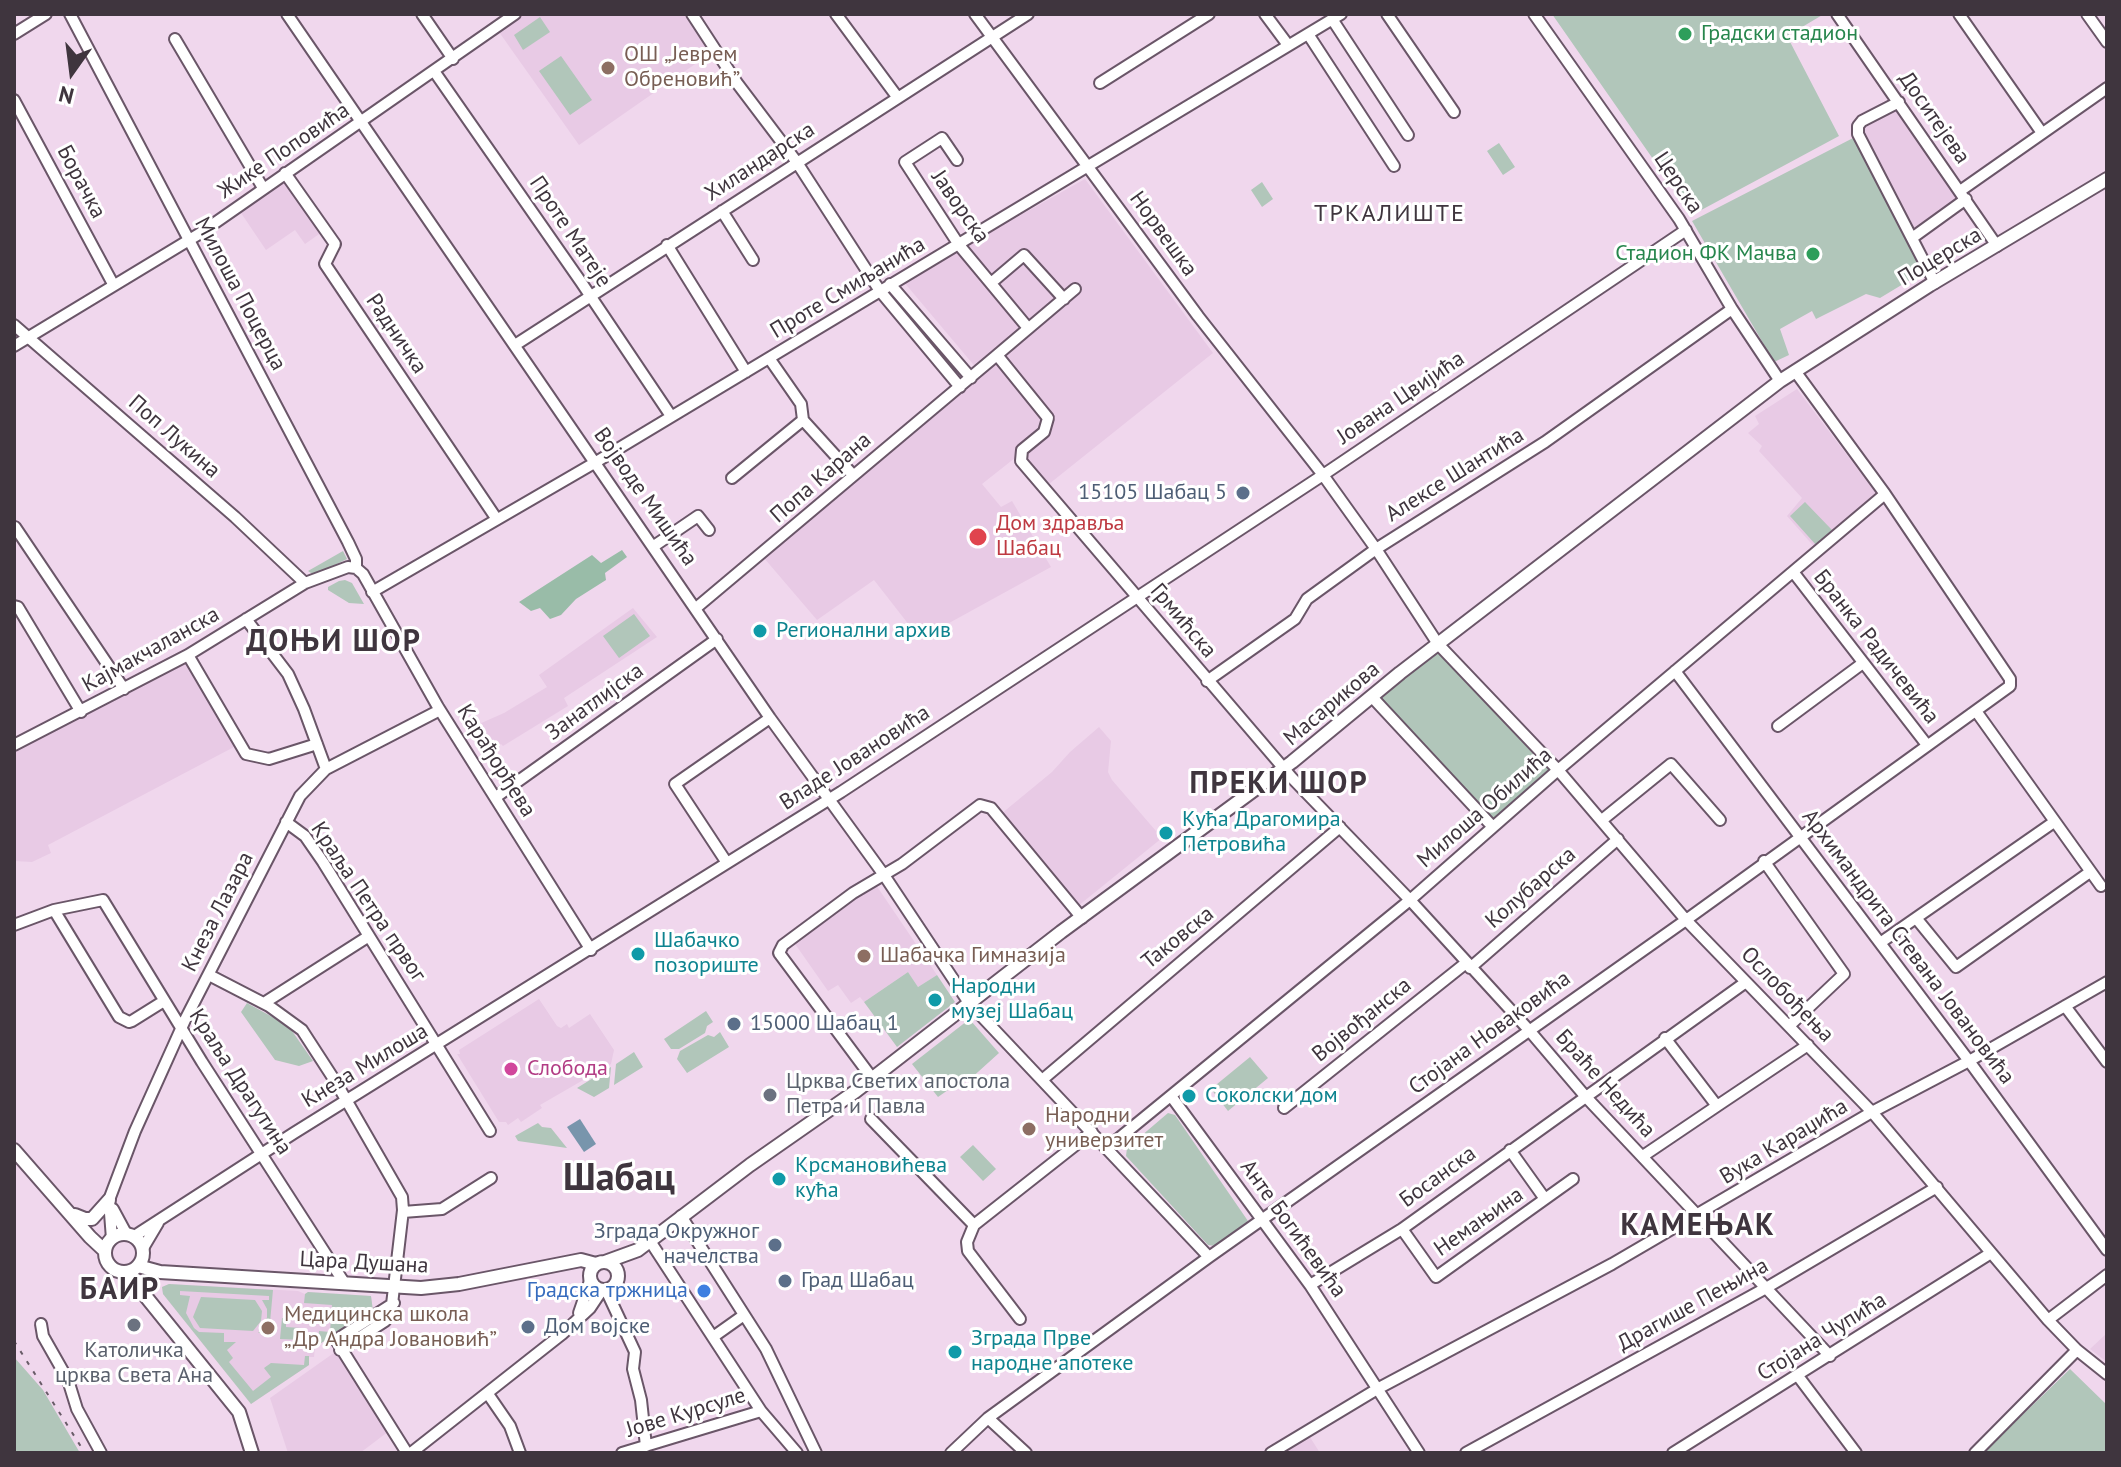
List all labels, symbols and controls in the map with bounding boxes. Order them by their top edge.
place label: Градски стадион [1701,21,1858,47]
marker: Градски стадион [1676,25,1694,43]
north arrow [32,32,112,112]
place label: ОШ „Јеврем Обреновић” [624,42,740,94]
marker: ОШ „Јеврем Обреновић” [599,59,617,77]
street label: Доситејева [1893,67,1975,169]
text: N [56,80,77,111]
street label: Жике Поповића [213,97,355,205]
street label: Хиландарска [700,117,820,207]
street label: Борачка [51,141,111,223]
street label: Церска [1648,147,1708,219]
street label: Јаворска [925,165,995,249]
street label: Проте Матеје [523,171,617,293]
street label: Норвешка [1123,186,1203,282]
district label: ТРКАЛИШТЕ [1314,200,1466,228]
street label: Милоша Поцерца [189,213,291,375]
street label: Поцерска [1893,222,1987,292]
street label: Проте Смиљанића [766,231,930,345]
place label: Стадион ФК Мачва [1615,241,1797,267]
marker: Стадион ФК Мачва [1804,245,1822,263]
street label: Радничка [360,289,432,379]
street label: Јована Цвијића [1332,346,1470,450]
street label: Поп Лукина [123,390,225,484]
street label: Алексе Шантића [1381,422,1529,528]
street label: Војводе Мишића [588,423,702,571]
street label: Попа Карана [765,427,877,529]
place label: 15105 Шабац 5 [1078,480,1227,506]
marker: 15105 Шабац 5 [1234,484,1252,502]
place label: Дом здравља Шабац [996,511,1125,562]
marker: Дом здравља Шабац [967,526,989,548]
street label: Бранка Радичевића [1808,565,1944,729]
street label: Грмићска [1144,578,1222,664]
street label: Кајмакчаланска [78,601,224,699]
place label: Регионални архив [776,618,951,644]
marker: Регионални архив [751,622,769,640]
district label: ДОЊИ ШОР [246,624,422,660]
street label: Масарикова [1279,656,1385,752]
street label: Занатлијска [541,658,649,746]
street label: Карађорђева [451,700,541,822]
street label: Владе Јовановића [775,700,935,816]
street label: Милоша Обилића [1412,742,1558,874]
district label: ПРЕКИ ШОР [1189,766,1369,802]
street label: Архимандрита Стевана Јовановића [1796,804,2020,1090]
place label: Кућа Драгомира Петровића [1182,807,1341,858]
street label: Краља Петра првог [305,817,431,987]
marker: Кућа Драгомира Петровића [1157,824,1175,842]
street label: Колубарска [1480,842,1582,934]
street label: Кнеза Лазара [176,848,260,976]
street label: Таковска [1137,901,1219,975]
place label: Шабачко позориште [654,928,759,980]
street label: Ослобођења [1735,942,1839,1048]
place label: Шабачка Гимназија [880,943,1066,969]
marker: Шабачко позориште [629,945,647,963]
marker: Шабачка Гимназија [855,947,873,965]
street label: Стојана Новаковића [1404,966,1576,1100]
street label: Војвођанска [1307,972,1417,1068]
place label: Народни музеј Шабац [951,974,1073,1026]
marker: Народни музеј Шабац [926,991,944,1009]
street label: Краља Драгутина [183,1004,297,1160]
place label: 15000 Шабац 1 [750,1011,899,1037]
marker: 15000 Шабац 1 [725,1015,743,1033]
street label: Кнеза Милоша [297,1018,433,1114]
street label: Браће Недића [1550,1024,1660,1144]
place label: Слобода [527,1056,608,1082]
marker: Слобода [502,1060,520,1078]
place label: Црква Светих апостола Петра и Павла [786,1069,1010,1120]
place label: Соколски дом [1205,1083,1338,1109]
marker: Црква Светих апостола Петра и Павла [761,1086,779,1104]
marker: Соколски дом [1180,1087,1198,1105]
street label: Вука Караџића [1715,1094,1853,1190]
place label: Народни универзитет [1045,1103,1163,1154]
marker: Народни универзитет [1020,1120,1038,1138]
street label: Босанска [1395,1140,1481,1214]
place label: Крсмановићева кућа [795,1153,947,1204]
street label: Анте Богићевића [1234,1155,1352,1303]
district label: Шабац [563,1156,675,1202]
marker: Крсмановићева кућа [770,1170,788,1188]
street label: Немањина [1429,1182,1529,1262]
district label: КАМЕЊАК [1620,1208,1776,1244]
place label: Зграда Окружног начелства [594,1219,759,1270]
marker: Зграда Окружног начелства [766,1236,784,1254]
street label: Цара Душана [299,1246,429,1280]
street label: Драгише Пењина [1613,1253,1773,1357]
place label: Град Шабац [801,1268,914,1294]
district label: БАИР [80,1272,160,1308]
marker: Град Шабац [776,1272,794,1290]
place label: Градска тржница [527,1278,688,1304]
marker: Градска тржница [695,1282,713,1300]
street label: Стојана Чупића [1753,1287,1891,1387]
place label: Медицинска школа „Др Андра Јовановић” [284,1302,497,1354]
place label: Дом војске [544,1314,650,1340]
marker: Католичка црква Света Ана [125,1316,143,1334]
marker: Дом војске [519,1318,537,1336]
marker: Медицинска школа „Др Андра Јовановић” [259,1319,277,1337]
place label: Зграда Прве народне апотеке [971,1326,1133,1378]
place label: Католичка црква Света Ана [55,1338,213,1390]
marker: Зграда Прве народне апотеке [946,1343,964,1361]
street label: Јове Курсуле [623,1382,749,1444]

